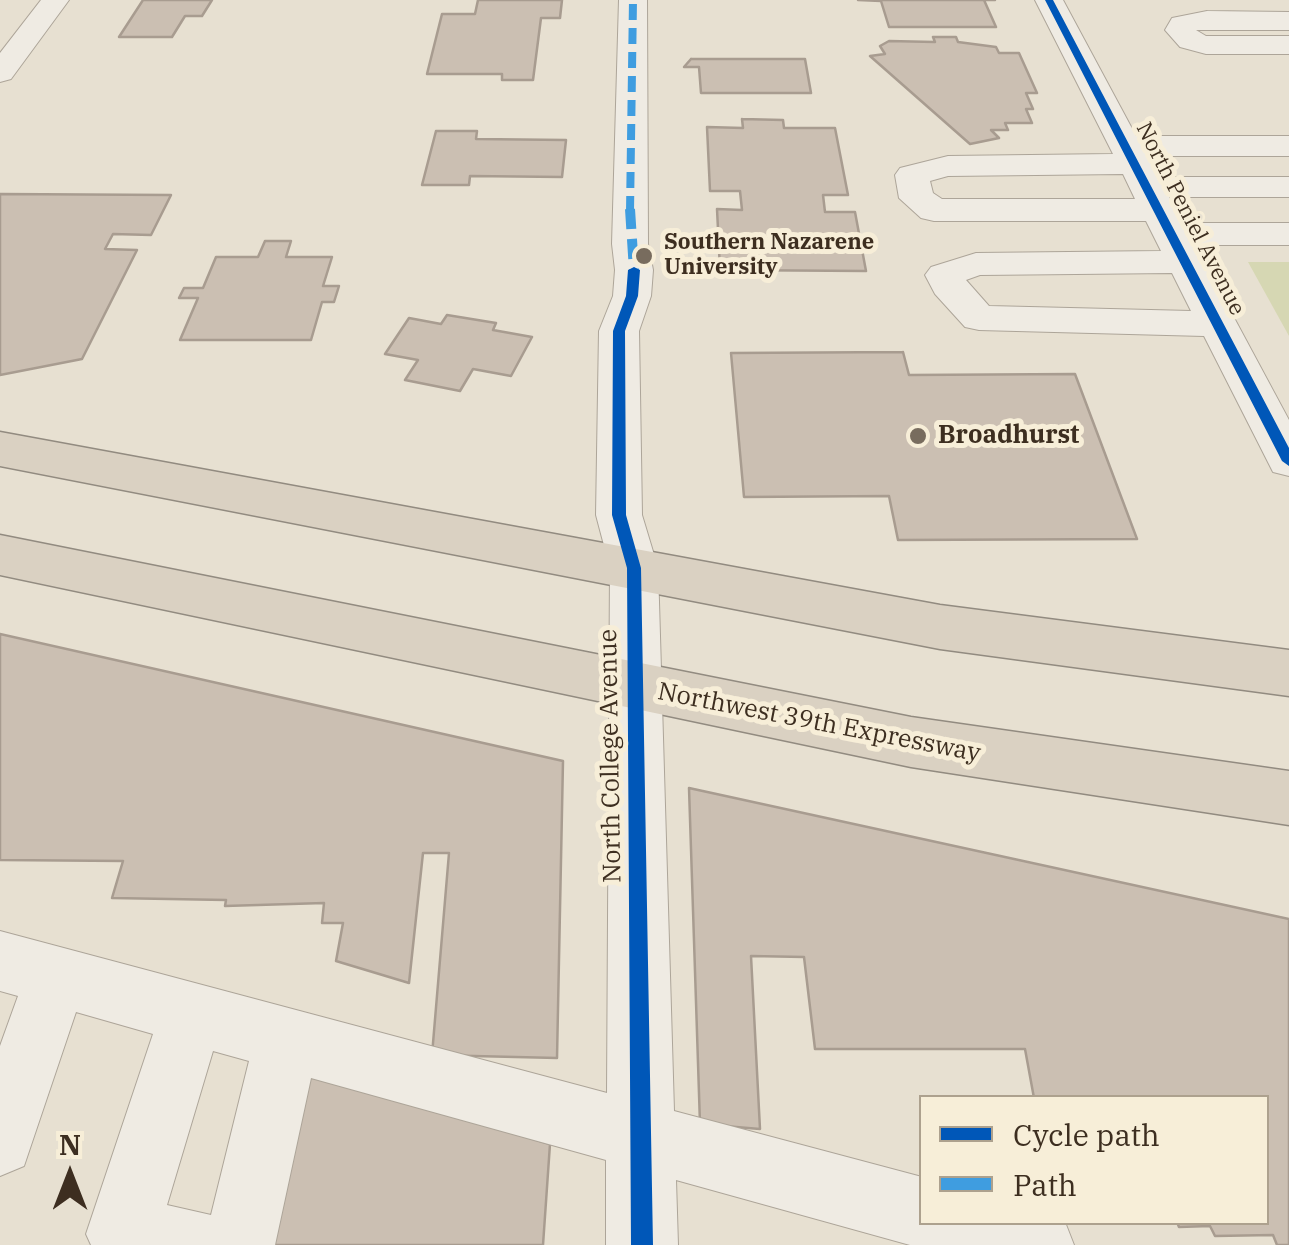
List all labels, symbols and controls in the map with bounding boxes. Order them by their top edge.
street label: North Peniel Avenue [1130,118,1250,320]
place label: Southern Nazarene University [664,230,874,282]
marker: Southern Nazarene University [633,245,655,267]
place label: Broadhurst [938,421,1079,451]
marker: Broadhurst [907,425,929,447]
street label: North College Avenue [594,629,628,883]
street label: Northwest 39th Expressway [655,677,983,769]
legend [919,1095,1269,1225]
text: Cycle path [1013,1115,1160,1154]
north arrow [20,1125,120,1225]
text: N [59,1126,81,1163]
text: Path [1013,1165,1077,1204]

